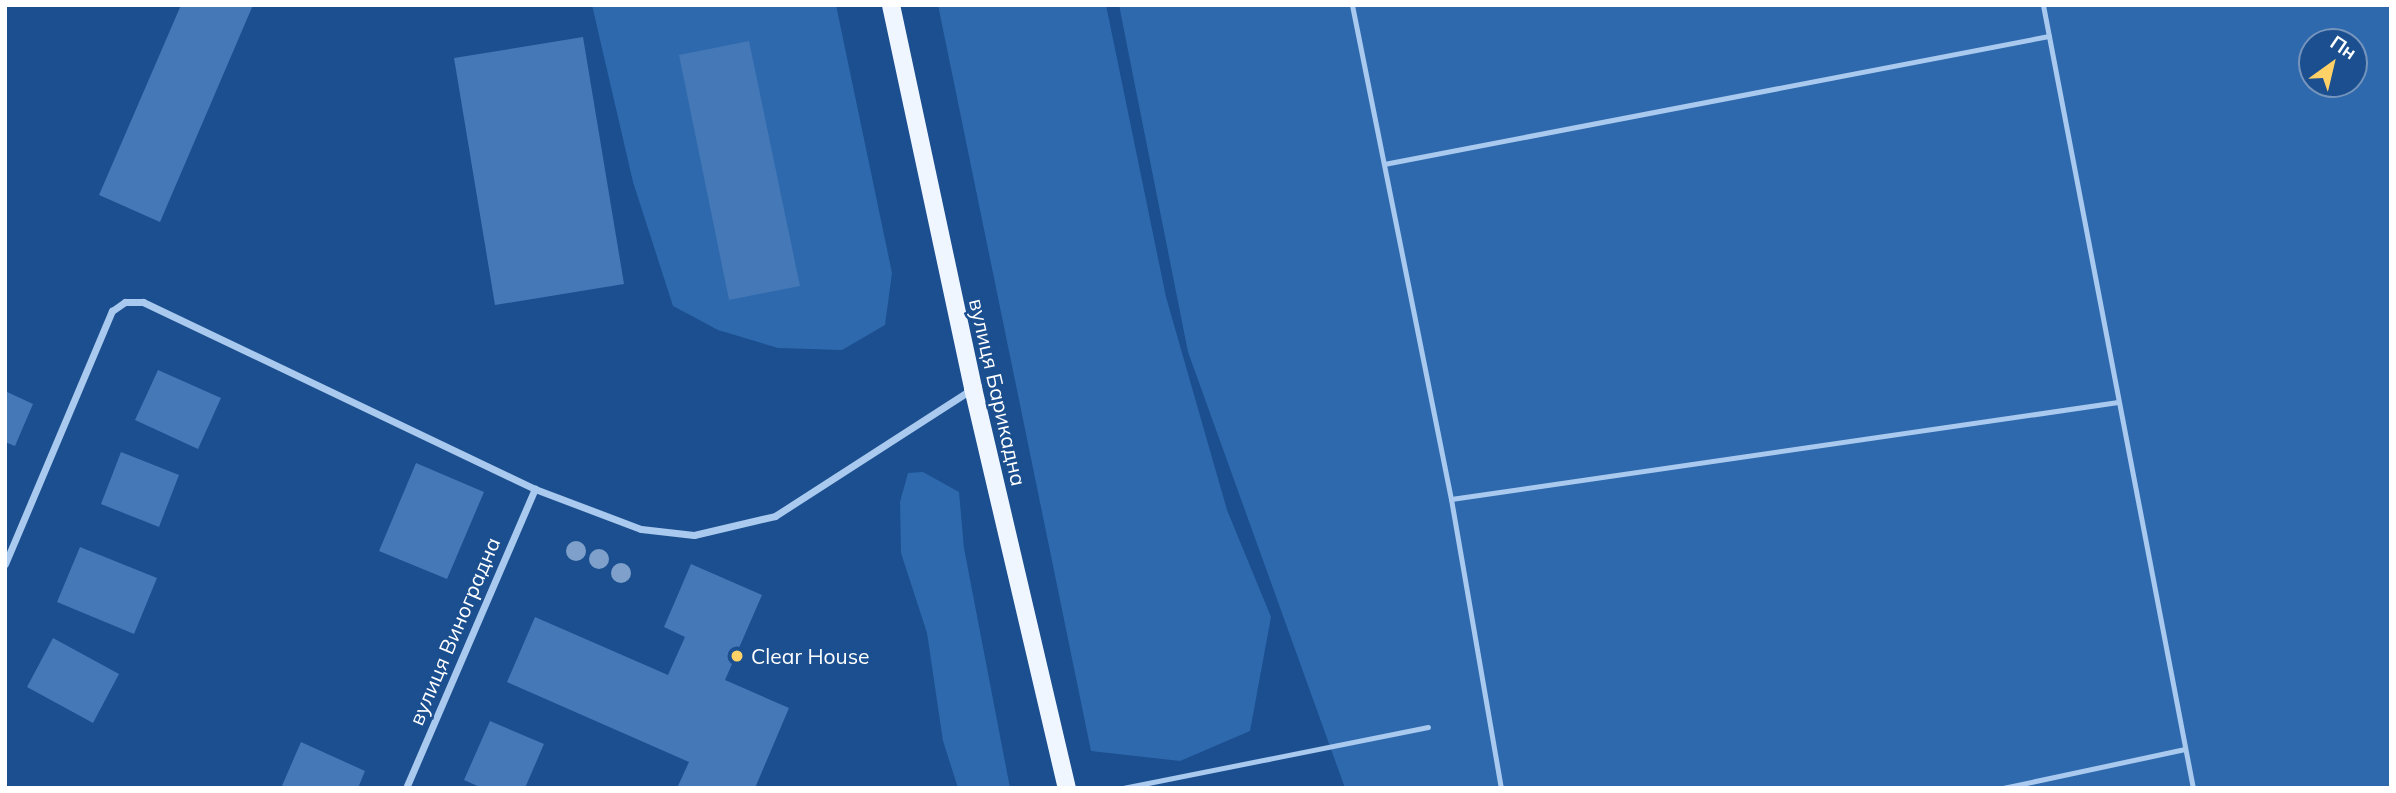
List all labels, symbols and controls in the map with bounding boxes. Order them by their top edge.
north arrow [2298,28,2368,98]
text: Пн [2326,30,2361,65]
street label: вулиця Барикадна [964,296,1032,488]
street label: вулиця Виноградна [403,533,505,729]
place label: Clear House [751,643,870,669]
marker: Clear House [729,648,745,664]

